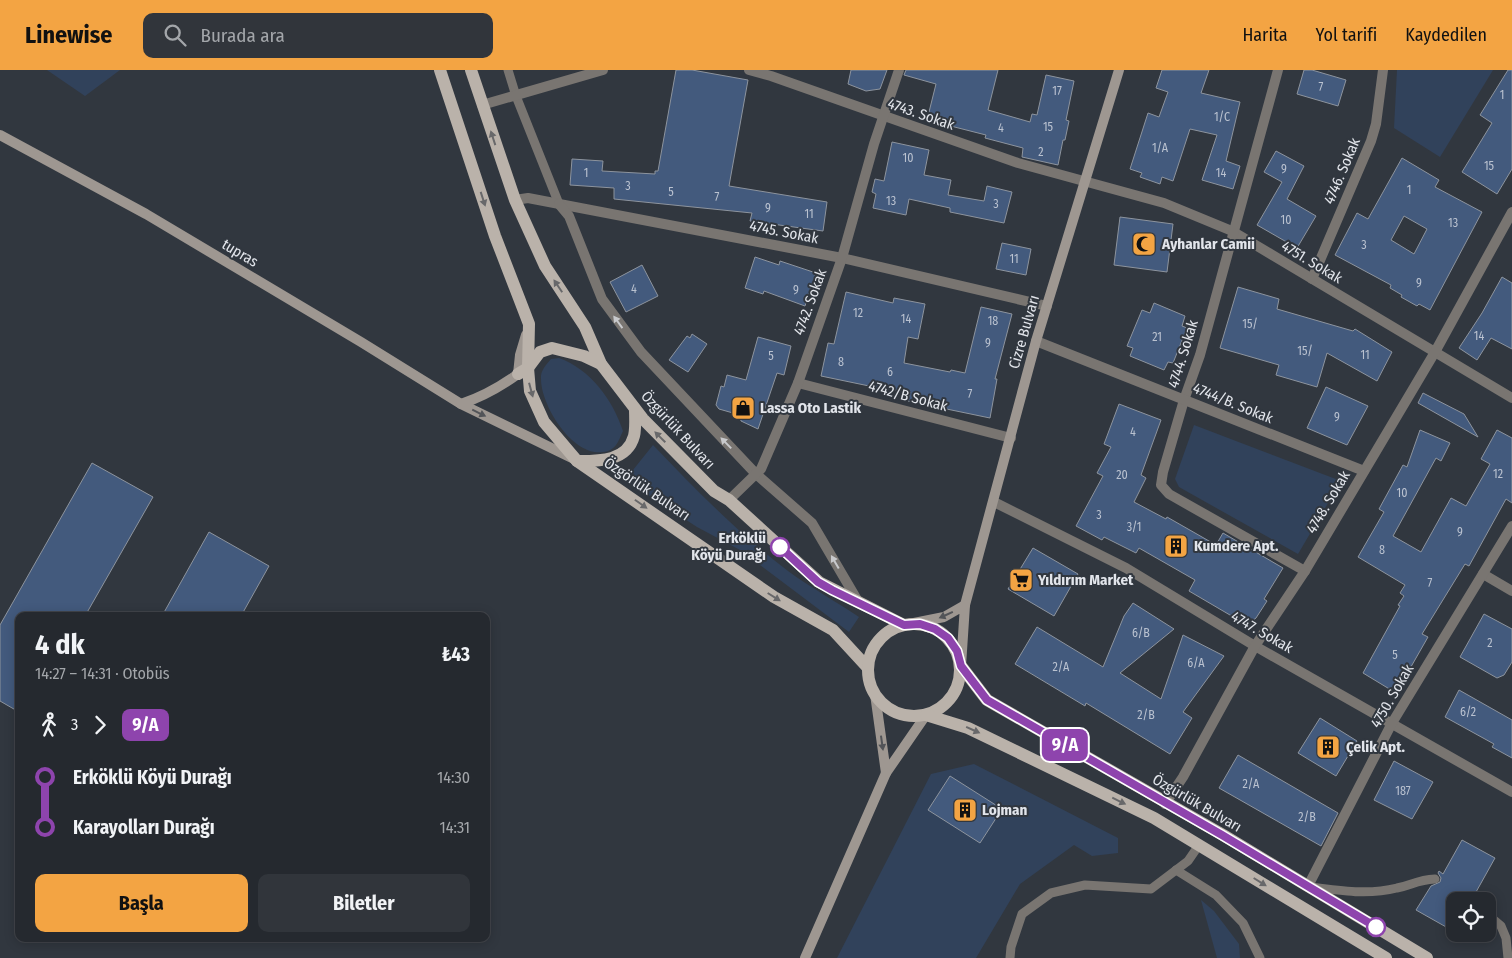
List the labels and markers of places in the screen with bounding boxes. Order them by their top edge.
mosque icon: Ayhanlar Camii [1131,231,1157,257]
place label: Ayhanlar Camii [1161,235,1255,253]
shop icon: Lassa Oto Lastik [730,395,756,421]
place label: Lassa Oto Lastik [760,399,861,417]
place label: Erköklü Köyü Durağı [691,529,766,564]
building icon: Kumdere Apt. [1163,533,1189,559]
marker: Erköklü Köyü Durağı [770,537,790,557]
place label: Kumdere Apt. [1194,537,1279,555]
supermarket icon: Yıldırım Market [1008,567,1034,593]
place label: Yıldırım Market [1037,571,1134,589]
building icon: Çelik Apt. [1315,734,1341,760]
place label: Çelik Apt. [1346,738,1406,757]
building icon: Lojman [952,797,978,823]
place label: Lojman [982,801,1027,819]
unlabelled marker [1366,917,1386,937]

